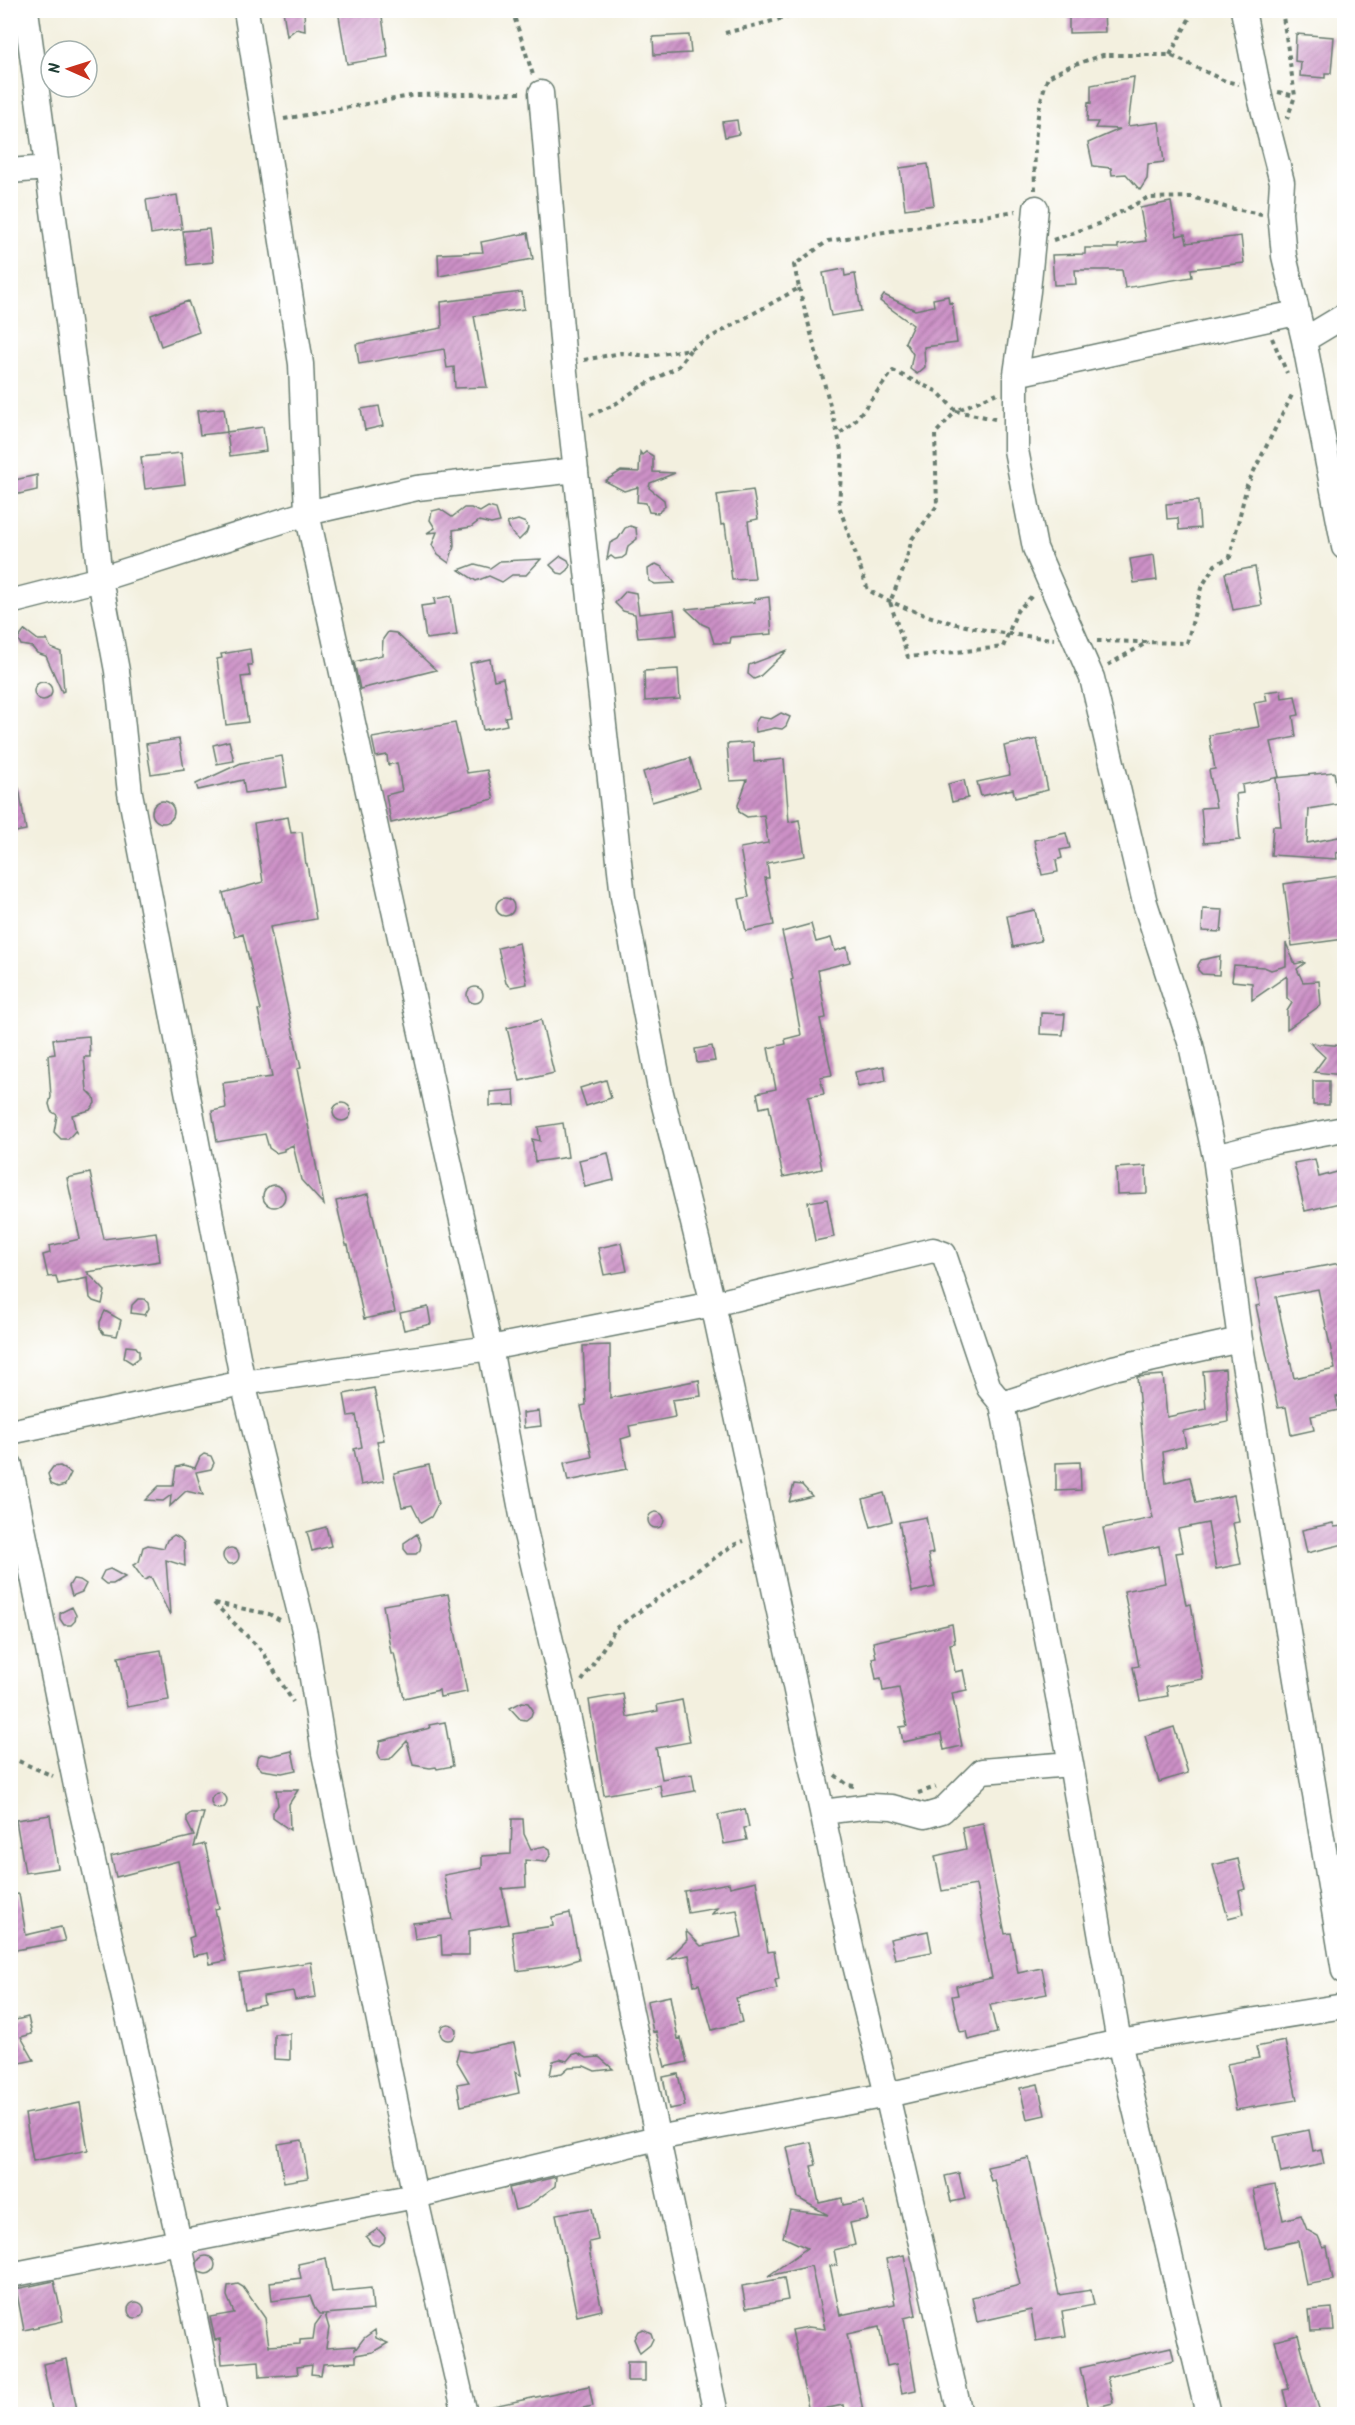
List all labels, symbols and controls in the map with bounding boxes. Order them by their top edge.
north arrow [39,39,99,99]
text: N [43,63,68,74]

